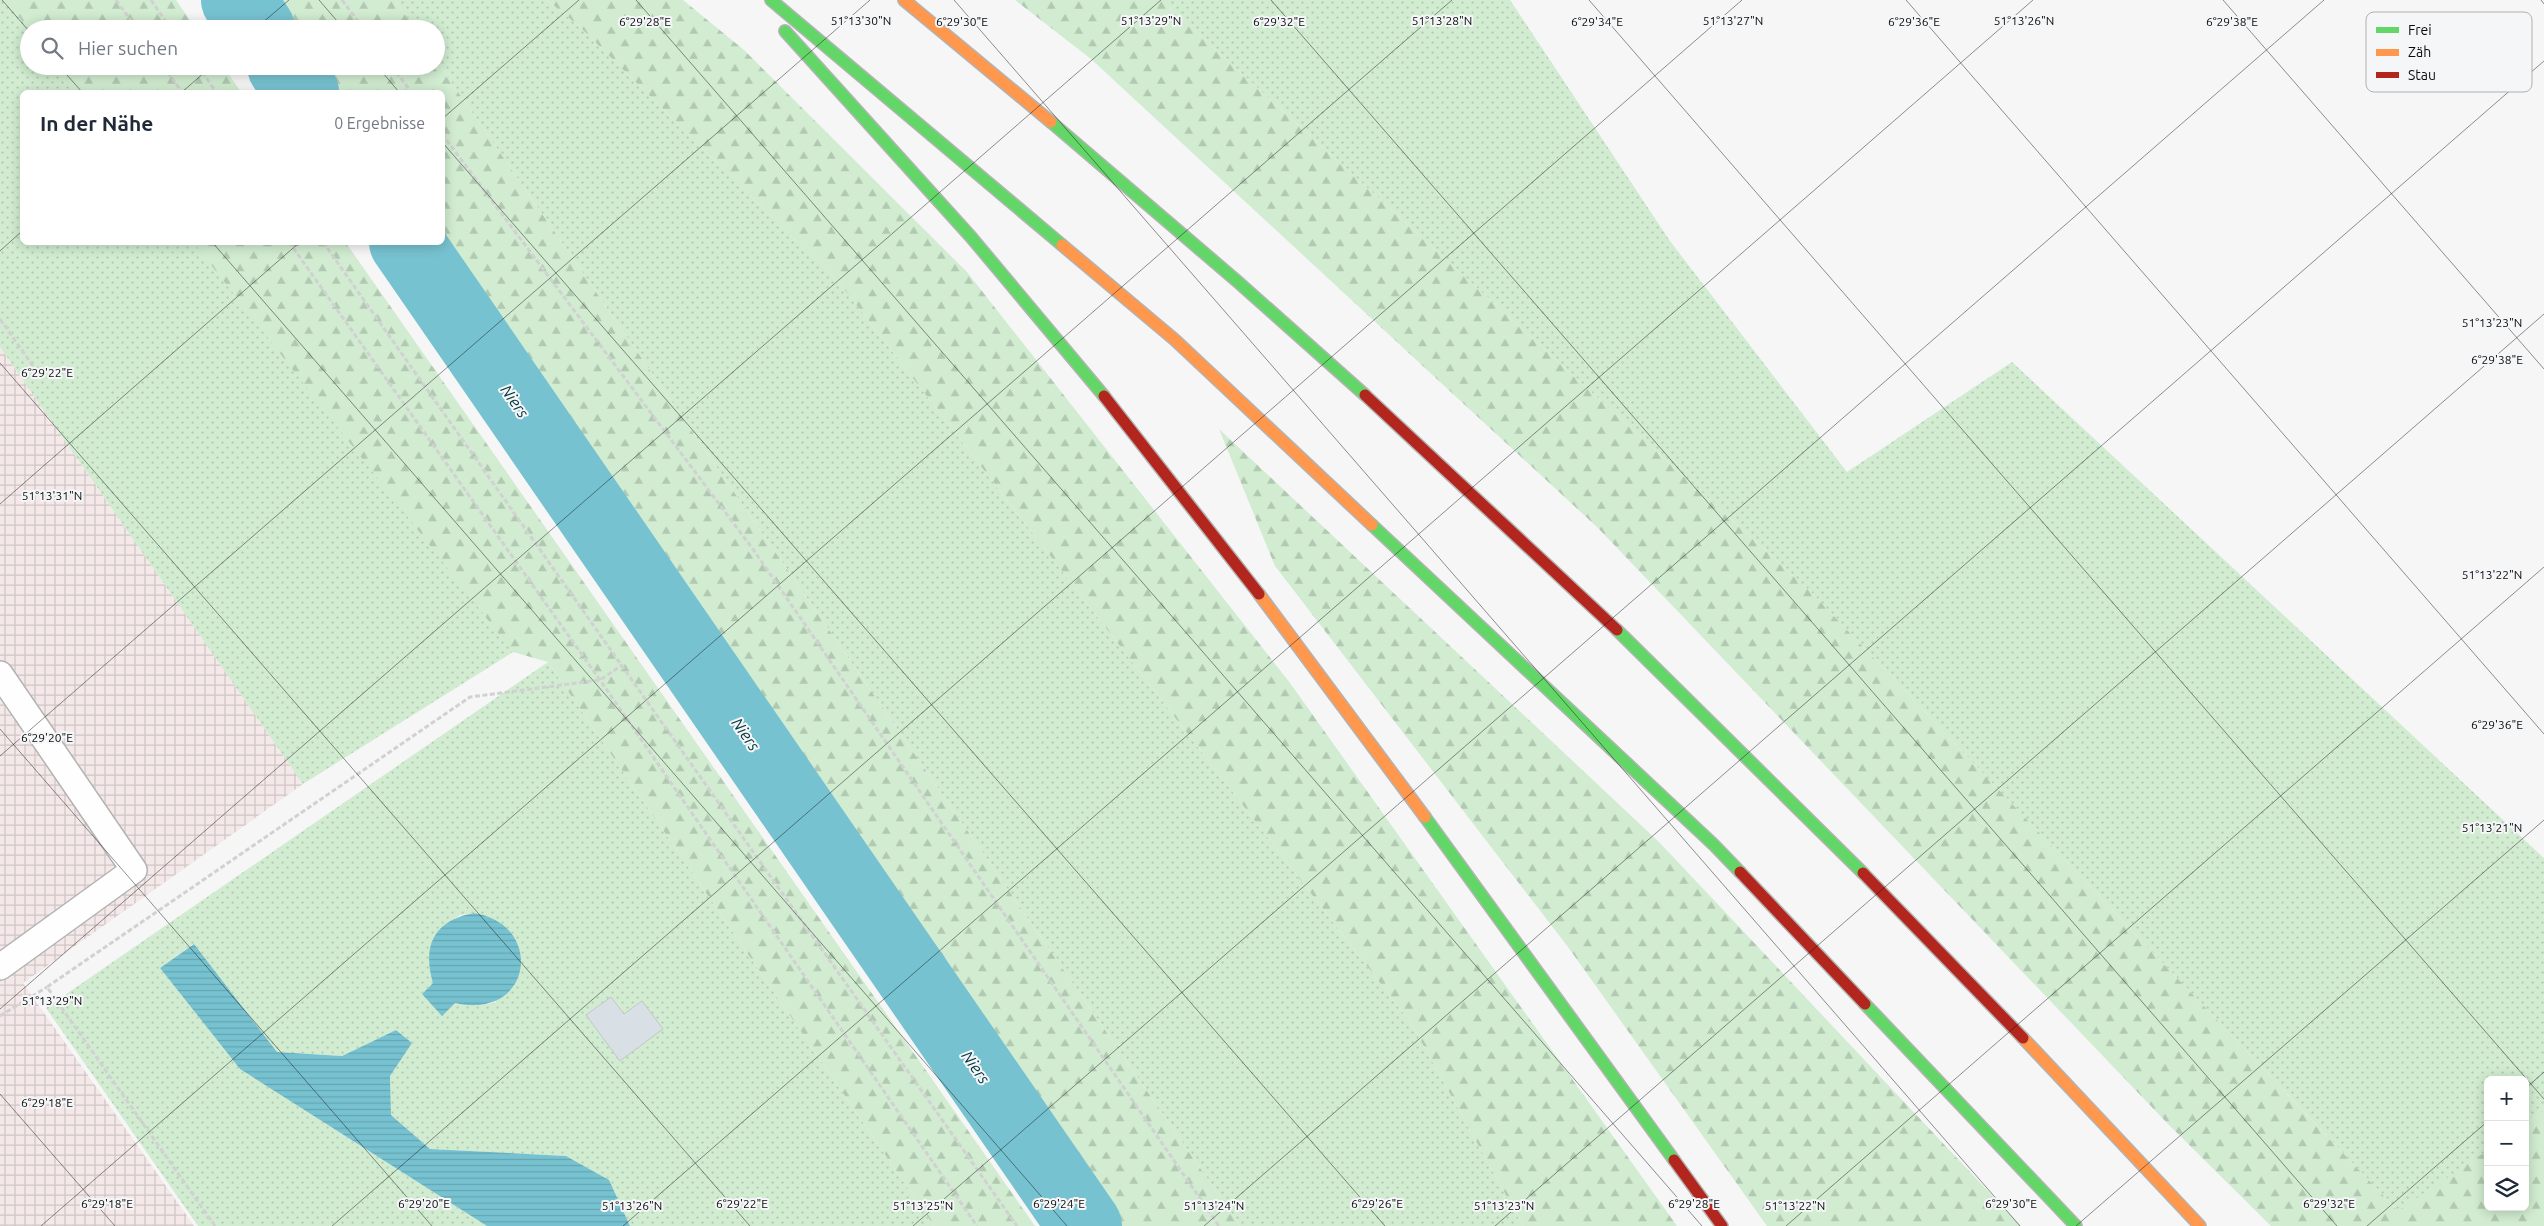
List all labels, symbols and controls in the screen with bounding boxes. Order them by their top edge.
legend [2366,12,2532,92]
text: 51°13'30"N [831,14,891,27]
text: 51°13'29"N [1121,14,1181,27]
text: 51°13'28"N [1412,14,1472,27]
text: 51°13'27"N [1703,14,1763,27]
text: 51°13'26"N [1994,14,2054,27]
text: 6°29'28"E [619,15,671,28]
text: 6°29'30"E [936,15,988,28]
text: 6°29'32"E [1253,15,1305,28]
text: 6°29'34"E [1571,15,1623,28]
text: 6°29'36"E [1888,15,1940,28]
text: 6°29'38"E [2206,15,2258,28]
search box [20,20,445,75]
text: Frei [2408,22,2432,38]
icon: search [38,34,66,62]
text: Hier suchen [78,37,178,59]
text: Zäh [2408,44,2431,60]
text: Stau [2408,67,2436,83]
text: In der Nähe [40,111,153,135]
text: 0 Ergebnisse [334,114,425,132]
text: 51°13'23"N [2462,316,2522,329]
text: 6°29'38"E [2471,353,2523,366]
text: 6°29'22"E [21,366,73,379]
water label: Niers [497,381,533,421]
text: 51°13'31"N [22,489,82,502]
text: 51°13'22"N [2462,568,2522,581]
water label: Niers [728,714,764,754]
text: 6°29'36"E [2471,718,2523,731]
text: 6°29'20"E [21,731,73,744]
text: 51°13'21"N [2462,821,2522,834]
text: 51°13'29"N [22,994,82,1007]
water label: Niers [958,1047,994,1087]
map controls [2484,1076,2529,1211]
button: + [2484,1076,2529,1121]
text: 6°29'18"E [21,1096,73,1109]
button: − [2484,1121,2529,1166]
button: layers [2484,1166,2529,1211]
text: 6°29'18"E [81,1197,133,1210]
text: 6°29'20"E [398,1197,450,1210]
text: 6°29'22"E [716,1197,768,1210]
text: 6°29'24"E [1033,1197,1085,1210]
text: 6°29'26"E [1351,1197,1403,1210]
text: 6°29'28"E [1668,1197,1720,1210]
text: 6°29'30"E [1985,1197,2037,1210]
text: 6°29'32"E [2303,1197,2355,1210]
text: 51°13'26"N [602,1199,662,1212]
text: 51°13'25"N [893,1199,953,1212]
text: 51°13'24"N [1184,1199,1244,1212]
text: 51°13'23"N [1474,1199,1534,1212]
text: 51°13'22"N [1765,1199,1825,1212]

